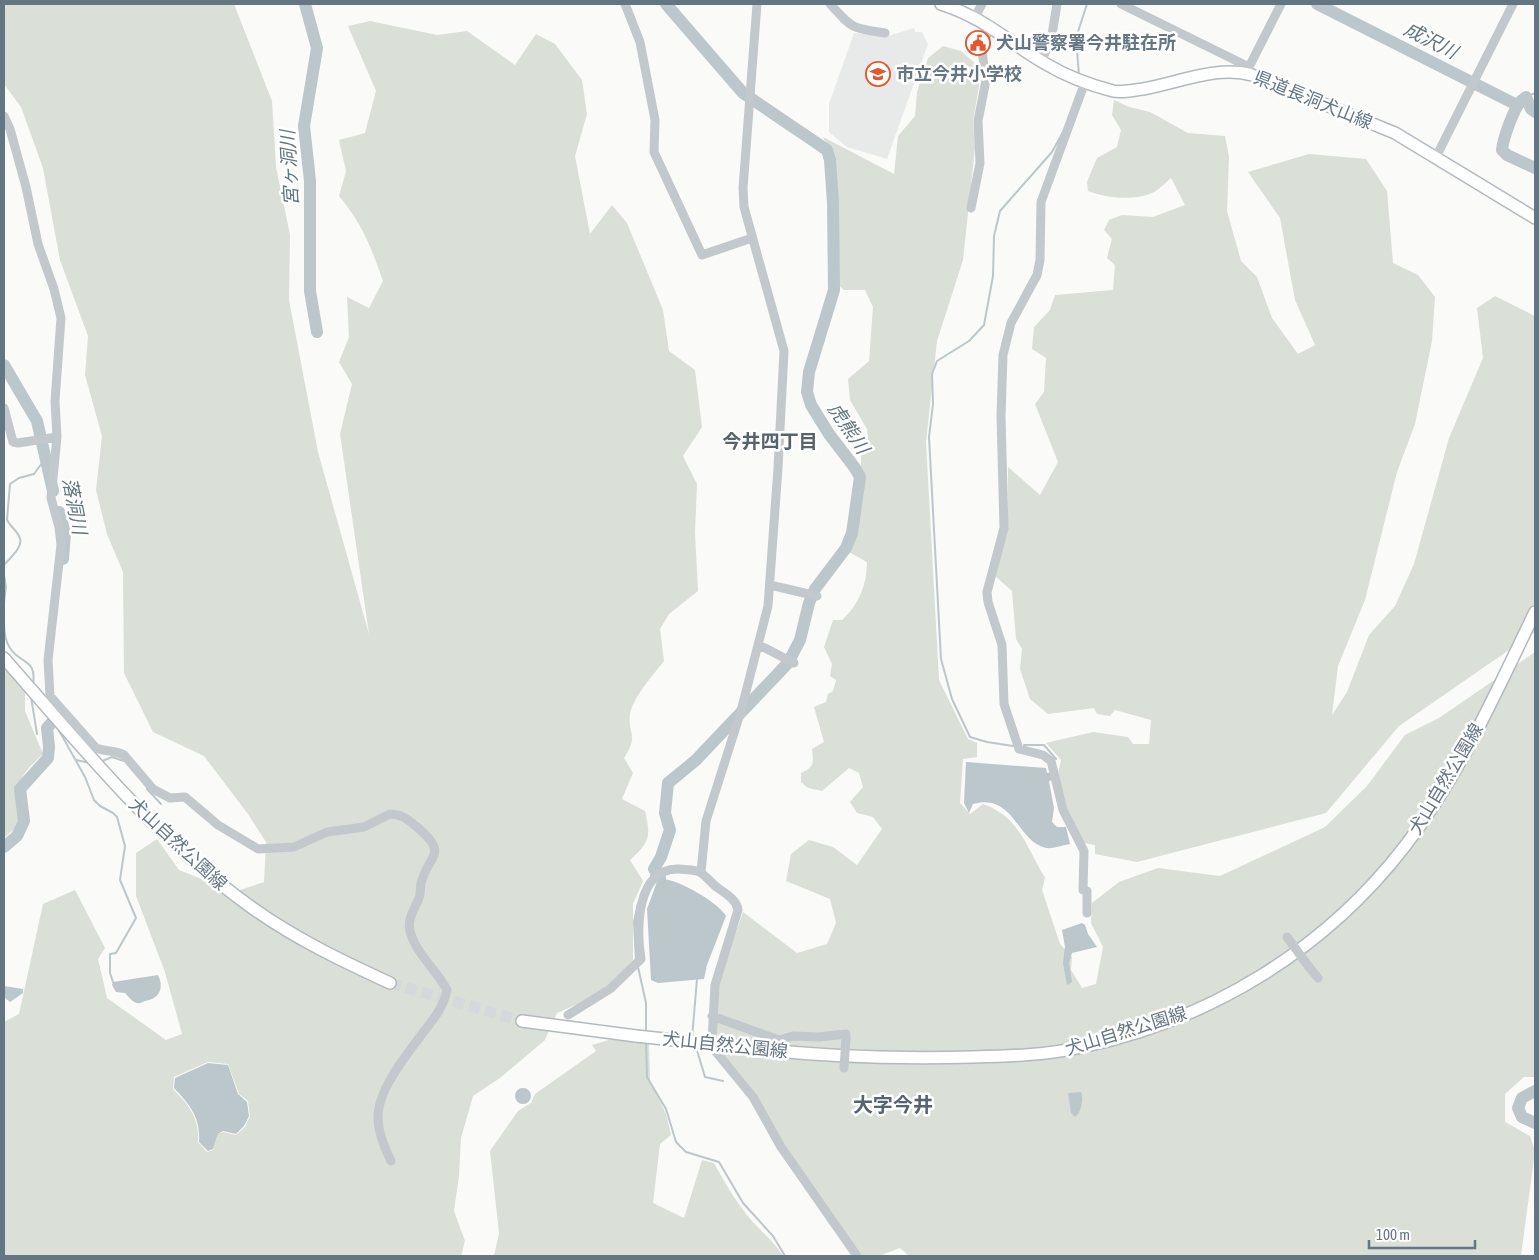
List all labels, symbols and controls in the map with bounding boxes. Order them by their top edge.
water label: 成沢川 [1401,17,1463,64]
public building icon: 犬山警察署今井駐在所 [965,30,991,56]
place label: 犬山警察署今井駐在所 [996,32,1176,53]
school or university icon: 市立今井小学校 [865,61,891,87]
place label: 市立今井小学校 [896,63,1022,84]
street label: 県道長洞犬山線 [1251,66,1376,133]
water label: 宮ヶ洞川 [276,127,302,207]
water label: 虎熊川 [824,398,875,459]
district label: 今井四丁目 [722,430,818,452]
water label: 落洞川 [59,476,92,538]
street label: 犬山自然公園線 [1404,719,1487,838]
street label: 犬山自然公園線 [125,793,232,894]
street label: 犬山自然公園線 [1063,1002,1189,1059]
street label: 犬山自然公園線 [661,1027,789,1062]
district label: 大字今井 [853,1093,933,1116]
scale bar [1369,1218,1475,1250]
text: 100 m [1376,1226,1410,1243]

